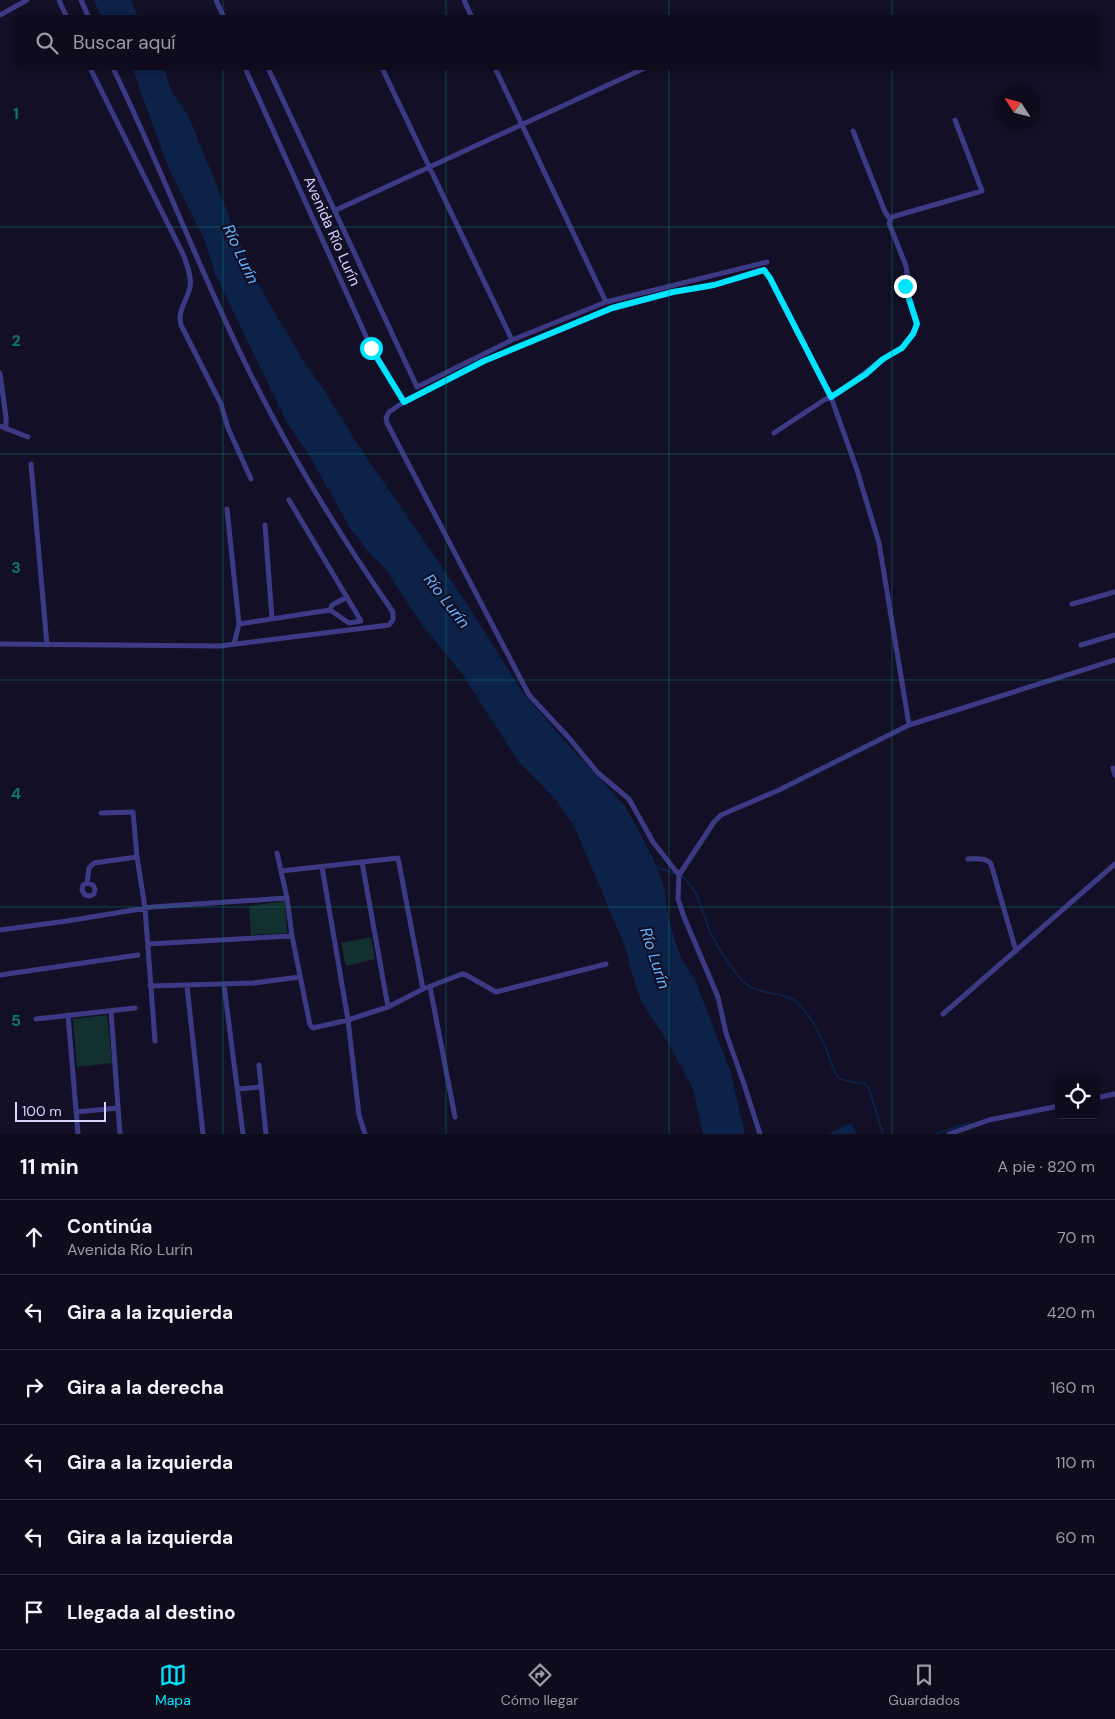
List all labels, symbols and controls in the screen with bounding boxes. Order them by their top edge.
search box [15,15,1100,70]
icon: search [33,29,61,57]
text: Buscar aquí [73,30,176,55]
north arrow [995,85,1040,130]
text: 1 [13,103,19,124]
street label: Avenida Río Lurín [299,173,365,289]
water label: Río Lurín [218,221,264,287]
route end [894,275,917,298]
text: 2 [11,330,21,351]
route start [360,337,383,360]
text: 3 [11,557,21,578]
water label: Río Lurín [419,570,475,632]
text: 4 [11,783,21,804]
water label: Río Lurín [635,925,675,991]
text: 5 [11,1010,21,1031]
map controls [1055,1074,1100,1119]
button: locate [1055,1074,1100,1119]
scale bar [15,1099,106,1122]
text: 100 m [22,1102,62,1120]
text: 11 min [20,1153,79,1181]
text: A pie · 820 m [998,1156,1095,1177]
text: Continúa [67,1214,152,1239]
icon: ahead [20,1223,48,1251]
text: 70 m [1057,1227,1095,1248]
text: Avenida Río Lurín [67,1239,193,1260]
icon: left [20,1298,48,1326]
text: Gira a la izquierda [67,1300,233,1325]
text: 420 m [1047,1302,1095,1323]
icon: right [20,1373,48,1401]
text: Gira a la derecha [67,1375,224,1400]
text: 160 m [1051,1377,1095,1398]
icon: left [20,1448,48,1476]
text: Gira a la izquierda [67,1450,233,1475]
text: 110 m [1056,1452,1095,1473]
icon: left [20,1523,48,1551]
text: Gira a la izquierda [67,1525,233,1550]
text: 60 m [1055,1527,1095,1548]
icon: arrive [20,1598,48,1626]
text: Llegada al destino [67,1600,236,1625]
tab: Mapa [155,1661,191,1709]
tab: Cómo llegar [501,1661,578,1709]
tab: Guardados [888,1661,960,1709]

